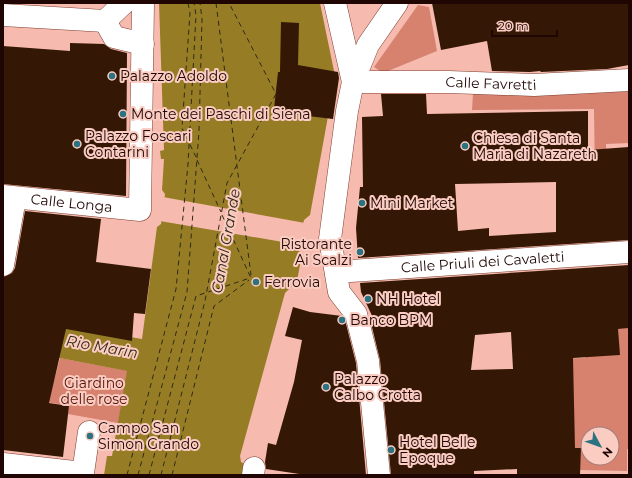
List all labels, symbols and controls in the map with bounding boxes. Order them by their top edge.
scale bar [492,12,557,38]
text: 20 m [498,18,529,33]
place label: Palazzo Adoldo [120,67,227,85]
marker: Palazzo Adoldo [107,71,117,81]
street label: Calle Favretti [445,73,537,94]
place label: Monte dei Paschi di Siena [131,105,311,123]
marker: Monte dei Paschi di Siena [118,109,128,119]
place label: Palazzo Foscari Contarini [85,127,191,161]
place label: Chiesa di Santa Maria di Nazareth [473,129,597,163]
marker: Palazzo Foscari Contarini [72,139,82,149]
marker: Chiesa di Santa Maria di Nazareth [460,141,470,151]
water label: Canal Grande [207,187,244,295]
street label: Calle Longa [30,190,113,216]
place label: Mini Market [370,194,454,212]
marker: Mini Market [357,198,367,208]
place label: Ristorante Ai Scalzi [280,235,352,269]
marker: Ristorante Ai Scalzi [355,247,365,257]
street label: Calle Priuli dei Cavaletti [400,247,565,277]
place label: Ferrovia [264,273,320,291]
marker: Ferrovia [251,277,261,287]
place label: NH Hotel [376,290,440,308]
marker: NH Hotel [363,294,373,304]
place label: Banco BPM [350,311,432,329]
marker: Banco BPM [337,315,347,325]
water label: Rio Marin [65,331,140,362]
place label: Palazzo Calbo Crotta [334,370,421,404]
park label: Giardino delle rose [60,374,128,408]
marker: Palazzo Calbo Crotta [321,382,331,392]
place label: Campo San Simon Grando [98,419,199,453]
north arrow [580,426,620,466]
marker: Campo San Simon Grando [85,431,95,441]
place label: Hotel Belle Epoque [399,433,475,467]
marker: Hotel Belle Epoque [386,445,396,455]
text: N [599,445,616,461]

